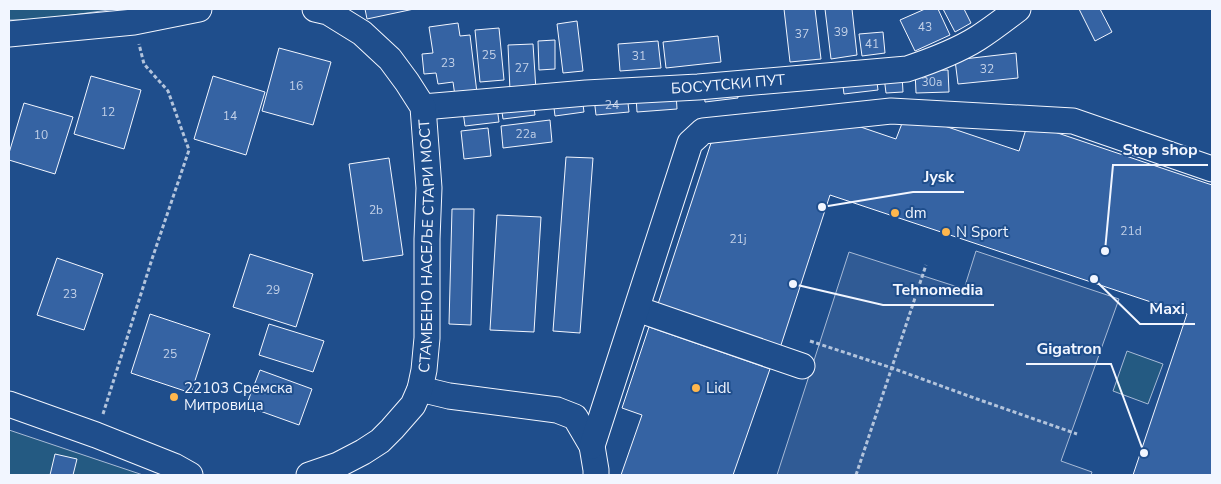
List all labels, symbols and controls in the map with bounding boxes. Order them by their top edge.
house number: 43 [918,19,932,35]
house number: 39 [834,24,848,40]
house number: 37 [795,26,809,42]
house number: 41 [865,36,879,52]
house number: 25 [482,47,496,63]
house number: 31 [632,48,646,64]
house number: 23 [441,55,455,71]
house number: 27 [515,60,529,76]
house number: 32 [980,61,994,77]
street label: БОСУТСКИ ПУТ [671,70,786,98]
house number: 30a [922,74,942,90]
house number: 16 [289,78,303,94]
house number: 24 [605,97,619,113]
house number: 12 [101,104,115,120]
house number: 14 [223,108,237,124]
street label: СТАМБЕНО НАСЕЉЕ СТАРИ МОСТ [414,119,439,374]
house number: 22a [516,126,536,142]
house number: 10 [34,127,48,143]
callout: Stop shop [1113,134,1208,165]
text: Stop shop [1122,139,1198,161]
callout: Jysk [913,161,964,192]
text: Jysk [923,166,955,188]
house number: 2b [369,202,383,218]
place label: dm [905,203,927,223]
marker: dm [889,207,901,219]
place label: N Sport [956,222,1009,242]
house number: 21d [1120,223,1142,239]
marker: N Sport [940,226,952,238]
house number: 21j [729,231,747,247]
callout: Tehnomedia [883,274,994,305]
text: Tehnomedia [893,279,983,301]
house number: 29 [266,282,280,298]
house number: 23 [63,286,77,302]
callout: Maxi [1140,293,1195,324]
text: Maxi [1149,298,1185,320]
callout: Gigatron [1026,333,1111,364]
text: Gigatron [1036,338,1102,360]
house number: 25 [163,346,177,362]
place label: 22103 Сремска Митровица [184,378,293,415]
place label: Lidl [706,378,731,398]
marker: Lidl [690,382,702,394]
marker: 22103 Сремска Митровица [168,391,180,403]

